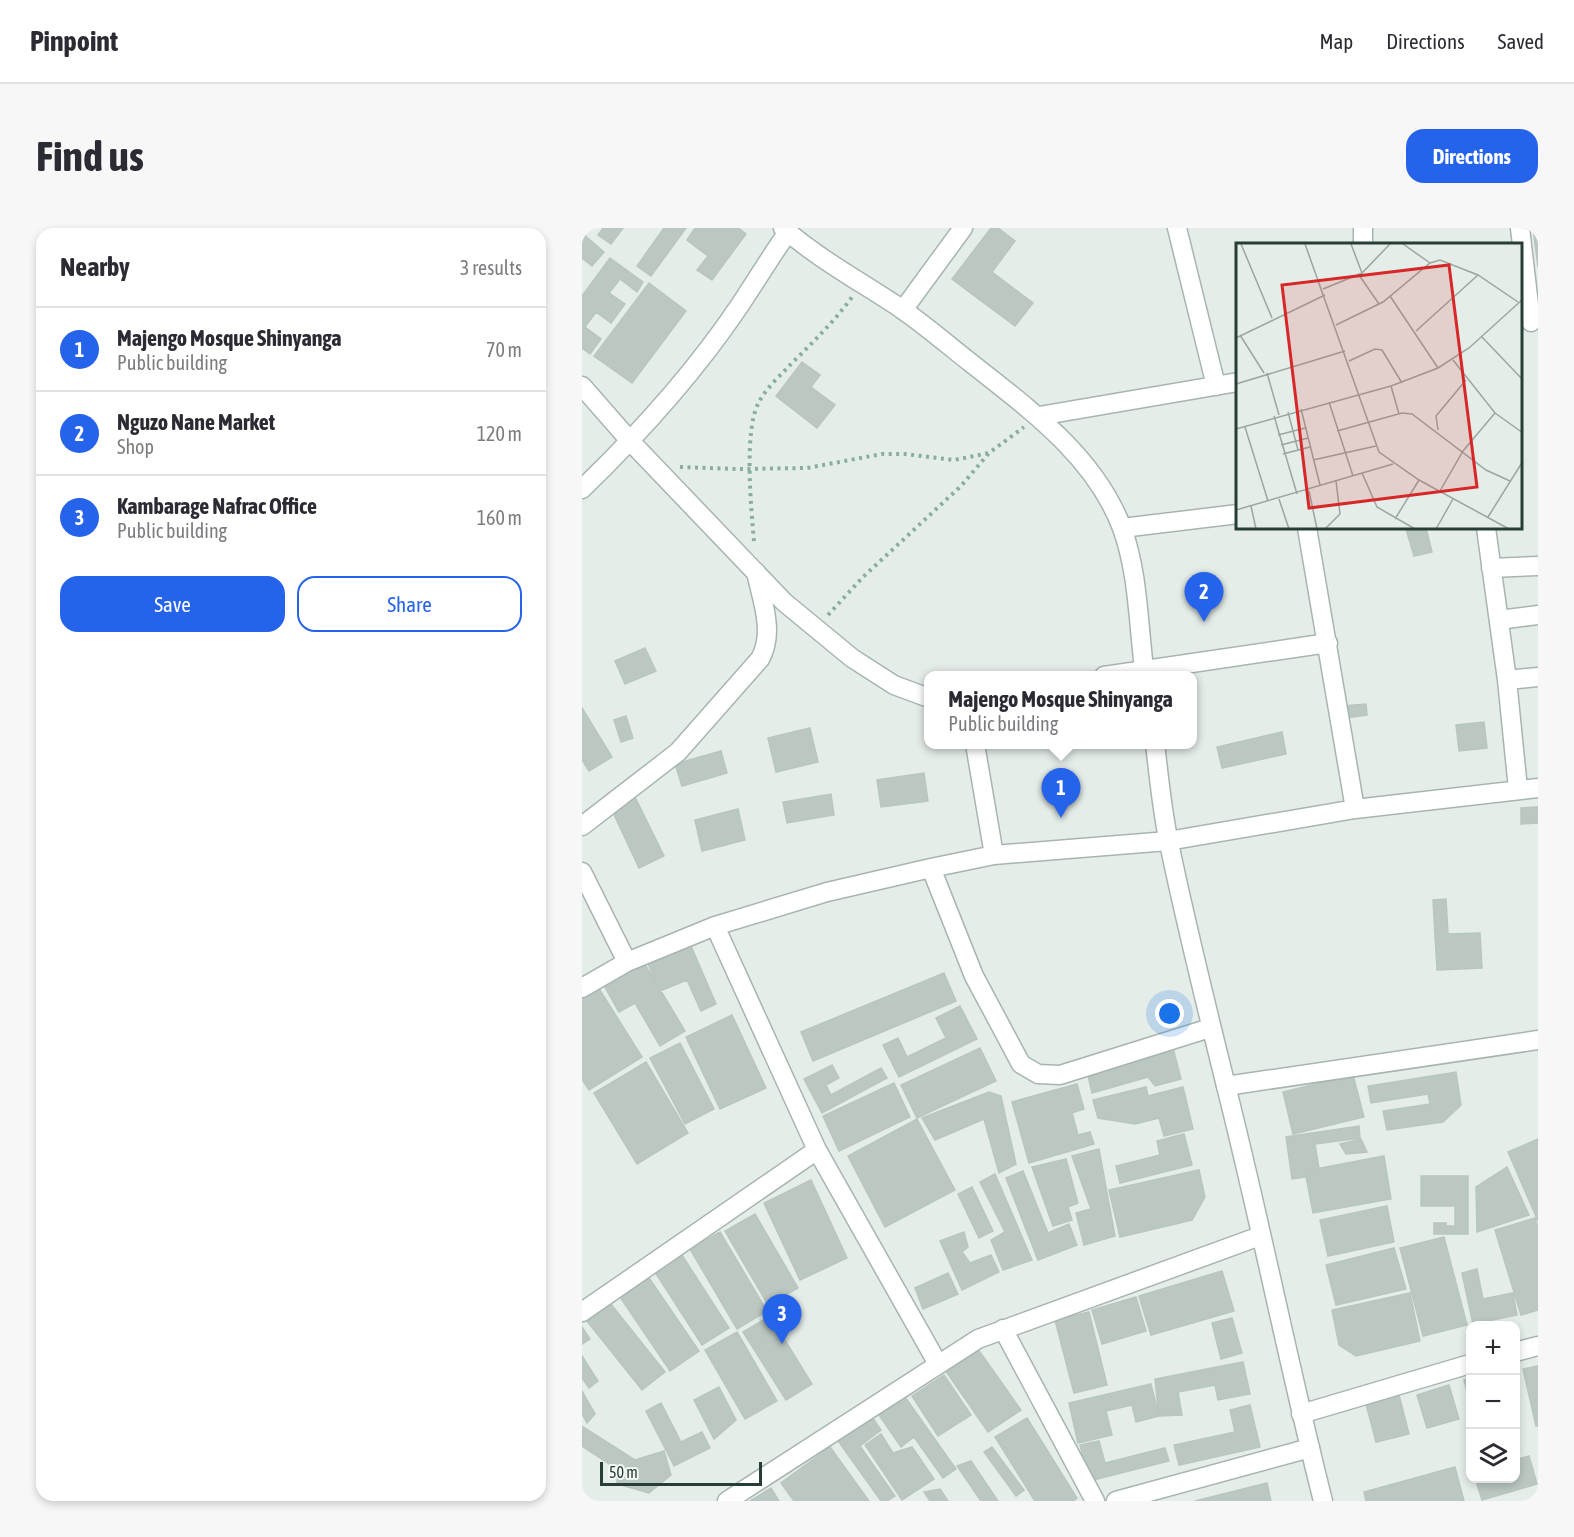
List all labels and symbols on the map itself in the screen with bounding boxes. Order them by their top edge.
inset map [1236,243,1523,530]
pin: 2 [1184,572,1224,622]
pin: 1 [1042,768,1080,818]
your location [1155,999,1184,1028]
pin: 3 [762,1294,802,1344]
scale bar [600,1459,762,1486]

